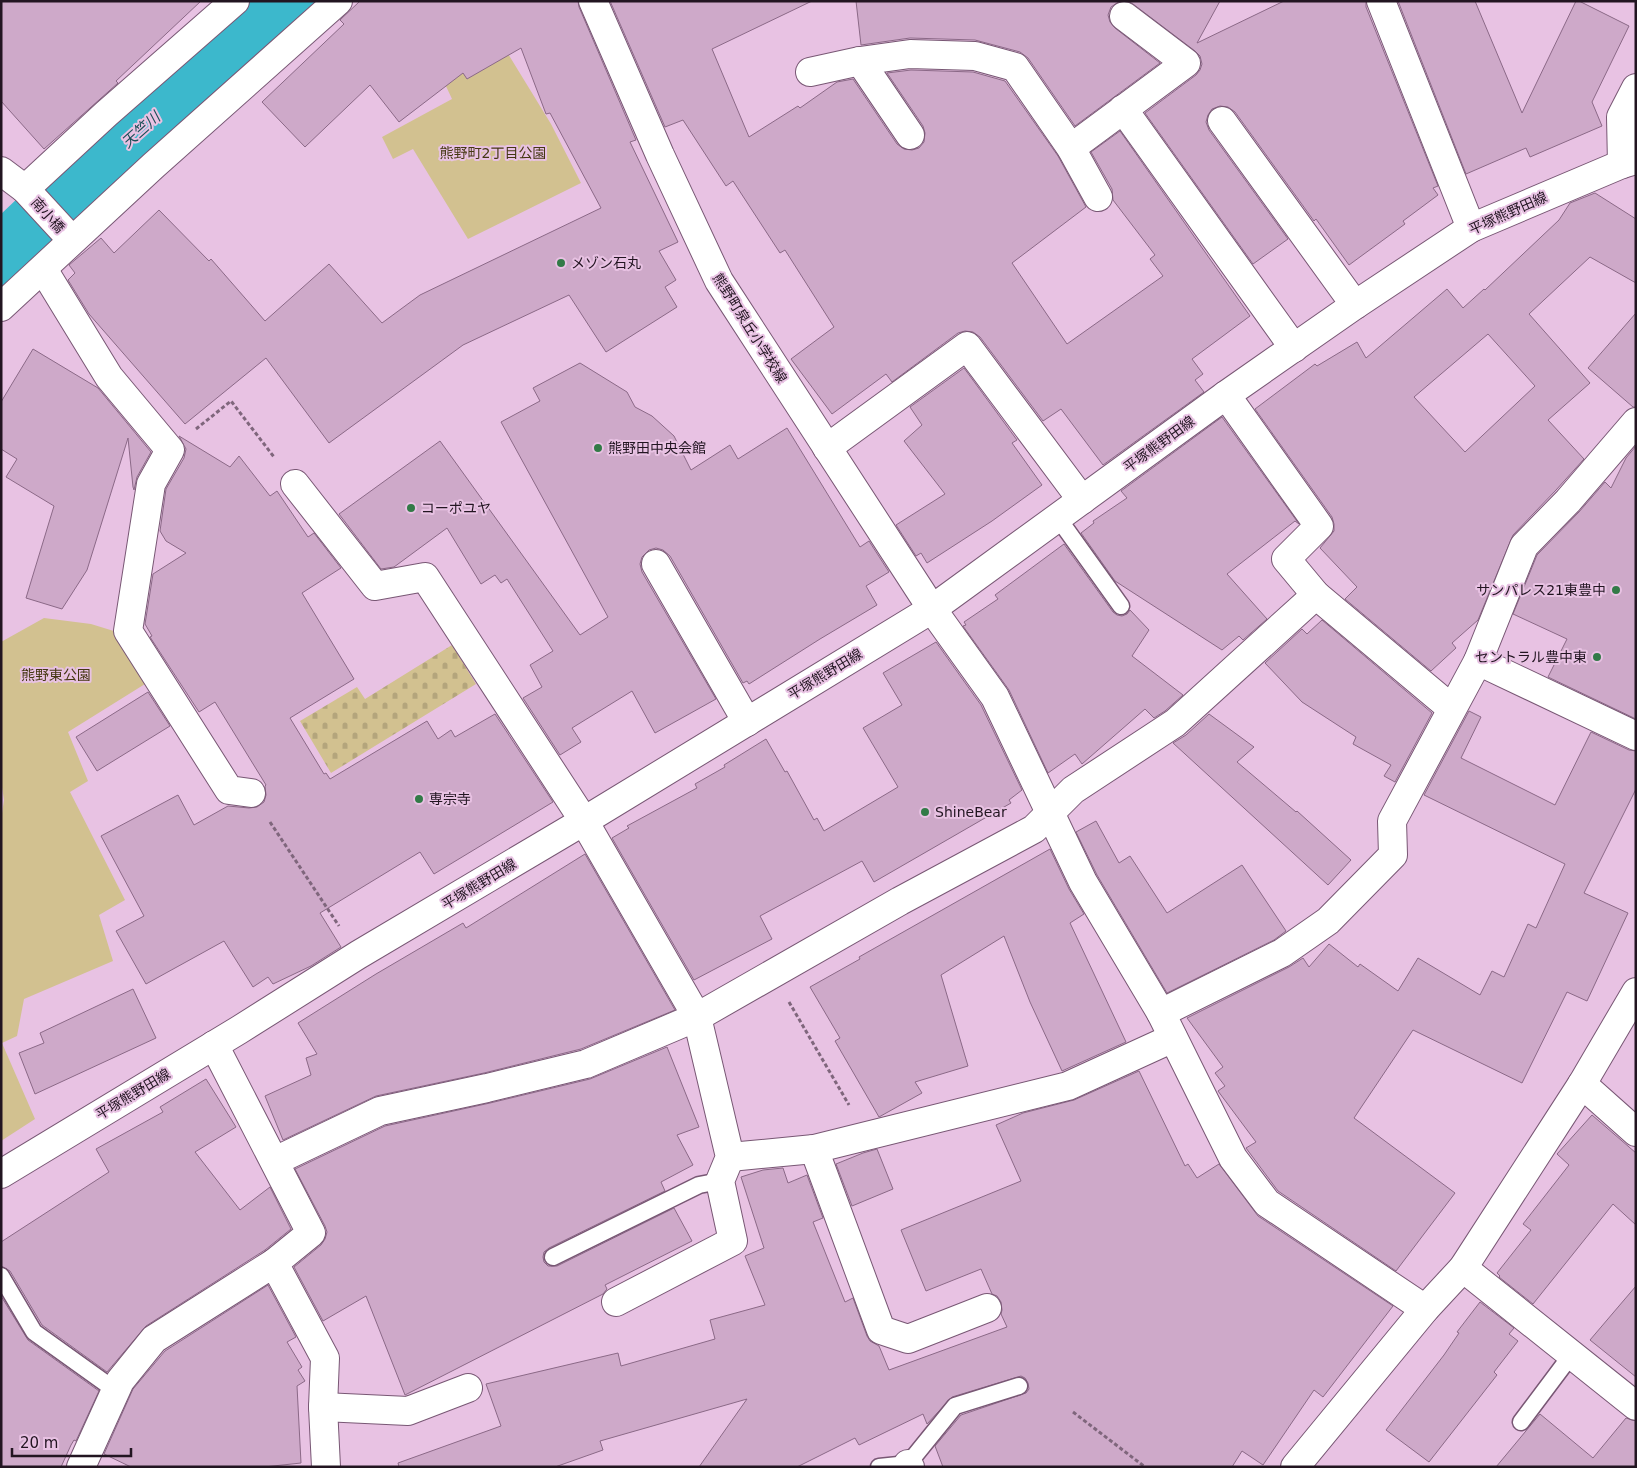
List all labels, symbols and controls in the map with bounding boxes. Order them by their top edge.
water label: 天竺川 [118,107,165,152]
park label: 熊野町2丁目公園 [440,145,546,161]
street label: 平塚熊野田線 [1466,189,1550,237]
street label: 南小橋 [28,194,68,236]
place label: メゾン石丸 [571,255,641,271]
marker: メゾン石丸 [555,257,567,269]
street label: 熊野町泉丘小学校線 [710,270,790,386]
street label: 平塚熊野田線 [1120,413,1198,475]
place label: 熊野田中央会館 [608,440,706,456]
marker: 熊野田中央会館 [592,442,604,454]
place label: コーポユヤ [421,500,491,516]
marker: コーポユヤ [405,502,417,514]
place label: サンパレス21東豊中 [1476,582,1606,598]
marker: サンパレス21東豊中 [1610,584,1622,596]
street label: 平塚熊野田線 [785,646,865,702]
place label: セントラル豊中東 [1475,649,1587,665]
marker: セントラル豊中東 [1591,651,1603,663]
park label: 熊野東公園 [21,667,91,683]
place label: 専宗寺 [429,791,471,807]
marker: 専宗寺 [413,793,425,805]
place label: ShineBear [935,804,1007,820]
marker: ShineBear [919,806,931,818]
street label: 平塚熊野田線 [439,856,519,912]
street label: 平塚熊野田線 [93,1066,173,1122]
scale bar [12,1426,131,1458]
text: 20 m [20,1434,58,1452]

